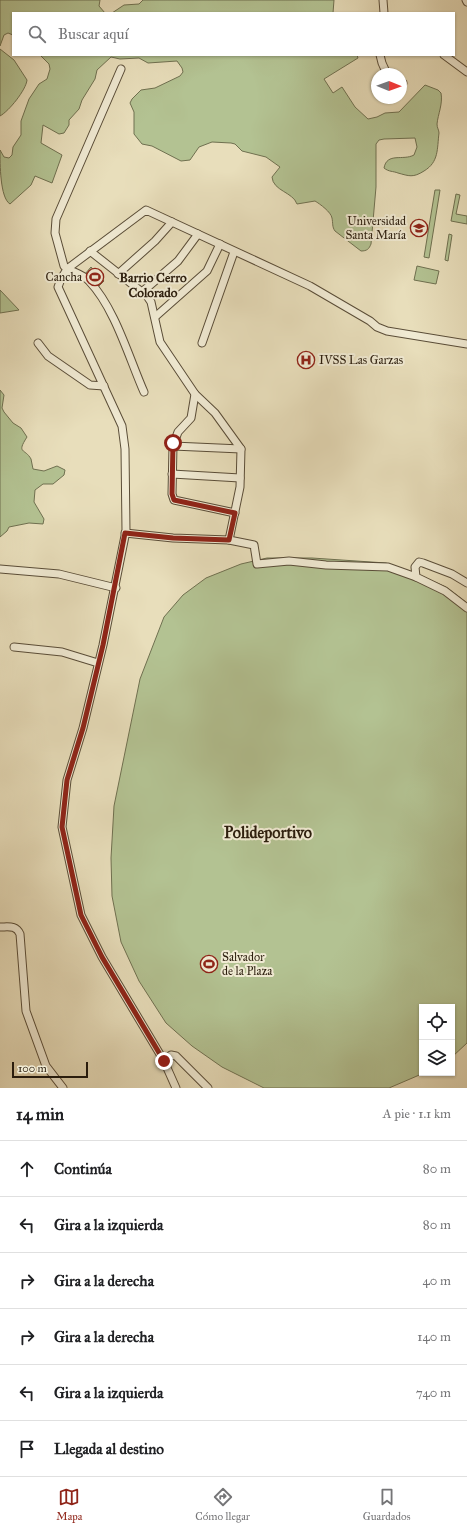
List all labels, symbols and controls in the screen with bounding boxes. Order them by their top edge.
search box [12,12,455,56]
icon: search [26,23,48,45]
text: Buscar aquí [58,25,129,43]
north arrow [371,68,407,104]
place label: Universidad Santa María [345,214,407,242]
school or university icon: Universidad Santa María [409,218,429,238]
sports icon: Cancha [85,267,105,287]
place label: Cancha [45,270,83,284]
district label: Barrio Cerro Colorado [119,270,187,301]
hospital icon: IVSS Las Garzas [296,350,316,370]
place label: IVSS Las Garzas [319,353,403,367]
route start [164,434,182,452]
district label: Polideportivo [224,823,312,843]
place label: Salvador de la Plaza [222,950,273,978]
sports icon: Salvador de la Plaza [199,954,219,974]
map controls [419,1004,455,1076]
button: locate [419,1004,455,1040]
button: layers [419,1040,455,1076]
route end [155,1052,173,1070]
scale bar [12,1060,88,1079]
text: 100 m [18,1062,47,1075]
text: 14 min [16,1104,64,1125]
text: A pie · 1.1 km [383,1106,451,1122]
icon: ahead [16,1158,38,1180]
text: Continúa [54,1160,112,1178]
text: 80 m [423,1161,451,1177]
icon: left [16,1214,38,1236]
text: Gira a la izquierda [54,1216,163,1234]
text: 80 m [423,1217,451,1233]
icon: right [16,1270,38,1292]
text: Gira a la derecha [54,1272,154,1290]
text: 40 m [422,1273,451,1289]
icon: right [16,1326,38,1348]
text: Gira a la derecha [54,1328,154,1346]
text: 140 m [417,1329,451,1345]
icon: left [16,1382,38,1404]
text: Gira a la izquierda [54,1384,163,1402]
text: 740 m [416,1385,451,1401]
icon: arrive [16,1438,38,1460]
text: Llegada al destino [54,1440,164,1458]
tab: Mapa [56,1486,83,1523]
tab: Cómo llegar [195,1486,250,1523]
tab: Guardados [363,1486,411,1523]

